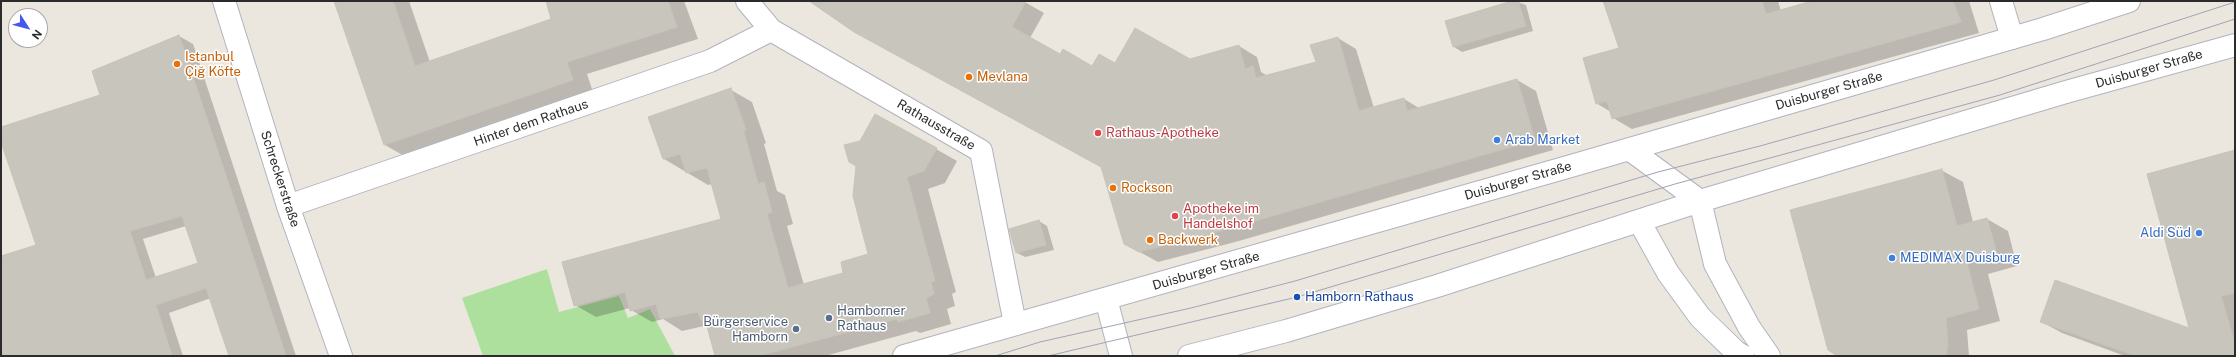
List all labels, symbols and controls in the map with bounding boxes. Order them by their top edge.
north arrow [8,8,48,48]
text: N [30,27,44,41]
street label: Duisburger Straße [2094,46,2204,92]
place label: Istanbul Çiğ Köfte [185,49,241,80]
marker: Istanbul Çiğ Köfte [172,59,182,69]
street label: Duisburger Straße [1774,68,1884,114]
place label: Mevlana [977,69,1028,85]
marker: Mevlana [964,72,974,82]
street label: Hinter dem Rathaus [472,96,590,150]
street label: Rathausstraße [894,96,978,154]
place label: Rathaus-Apotheke [1106,125,1219,141]
marker: Rathaus-Apotheke [1093,128,1103,138]
street label: Schreckerstraße [257,129,303,229]
place label: Arab Market [1505,132,1580,148]
marker: Arab Market [1492,135,1502,145]
street label: Duisburger Straße [1463,158,1573,204]
place label: Rockson [1121,180,1172,196]
marker: Rockson [1108,183,1118,193]
place label: Apotheke im Handelshof [1183,201,1259,232]
marker: Apotheke im Handelshof [1170,211,1180,221]
place label: Aldi Süd [2140,225,2191,241]
marker: Aldi Süd [2194,228,2204,238]
place label: Backwerk [1158,232,1218,248]
marker: Backwerk [1145,235,1155,245]
street label: Duisburger Straße [1151,248,1261,294]
place label: MEDIMAX Duisburg [1900,250,2020,266]
marker: MEDIMAX Duisburg [1887,253,1897,263]
place label: Hamborn Rathaus [1305,289,1414,305]
marker: Hamborn Rathaus [1292,292,1302,302]
place label: Hamborner Rathaus [837,303,905,334]
marker: Hamborner Rathaus [824,313,834,323]
place label: Bürgerservice Hamborn [703,314,788,345]
marker: Bürgerservice Hamborn [791,324,801,334]

